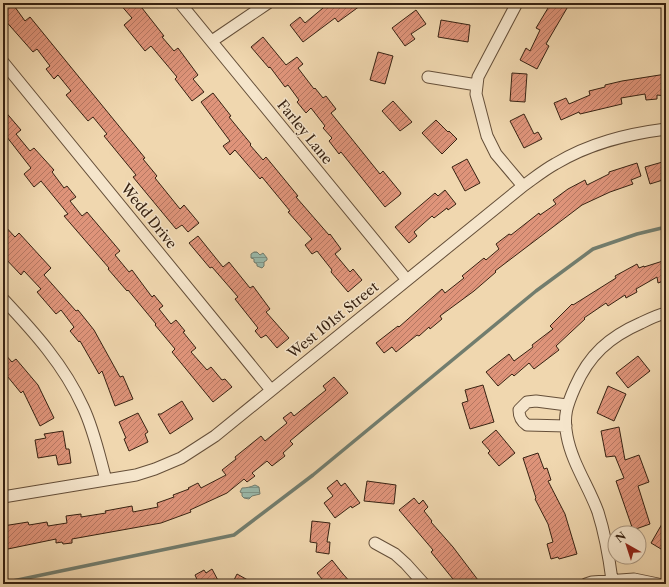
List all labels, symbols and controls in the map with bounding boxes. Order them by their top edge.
street label: Farley Lane [274,96,337,168]
street label: Wedd Drive [116,179,181,253]
street label: West 101st Street [283,278,382,363]
north arrow [607,525,647,565]
text: N [613,529,629,546]

